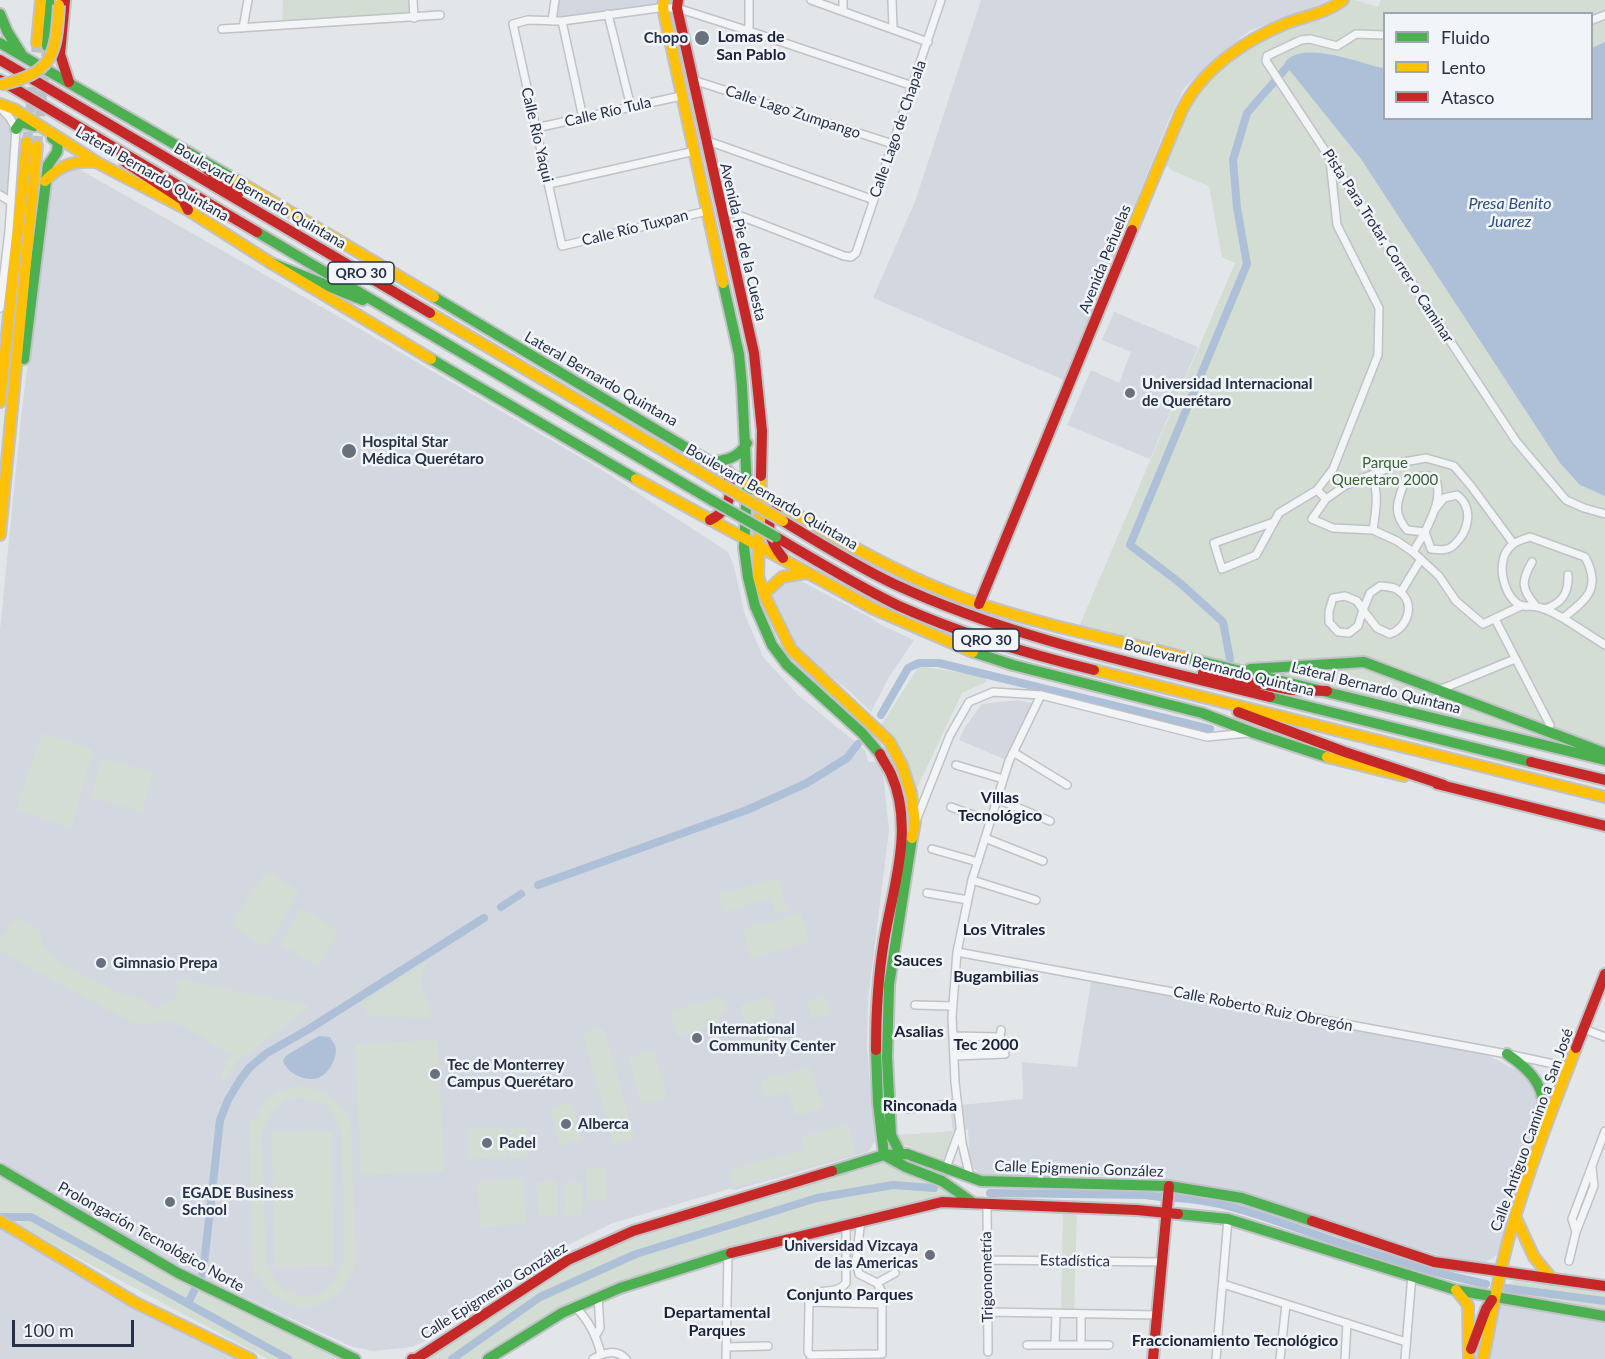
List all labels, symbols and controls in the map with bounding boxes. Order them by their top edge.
legend [1383,12,1593,120]
text: Fluido [1441,26,1490,48]
district label: Lomas de San Pablo [716,27,786,65]
place label: Chopo [644,29,688,47]
marker: Chopo [693,29,711,47]
text: Lento [1441,56,1486,78]
street label: Calle Lago de Chapala [866,58,930,200]
street label: Calle Lago Zumpango [723,82,863,142]
street label: Calle Río Yaqui [517,86,557,184]
text: Atasco [1441,86,1494,108]
street label: Calle Río Tula [563,93,653,131]
street label: Lateral Bernardo Quintana [72,123,232,225]
street label: Boulevard Bernardo Quintana [171,139,349,253]
street label: Pista Para Trotar, Correr o Caminar [1319,146,1457,346]
street label: Avenida Pie de la Cuesta [716,161,770,323]
water label: Presa Benito Juarez [1468,194,1552,232]
street label: Avenida Peñuelas [1075,202,1135,316]
street label: Calle Río Tuxpan [580,206,690,250]
road number: QRO 30 [328,262,394,284]
street label: Lateral Bernardo Quintana [521,328,681,430]
place label: Universidad Internacional de Querétaro [1142,375,1312,410]
marker: Universidad Internacional de Querétaro [1123,386,1137,400]
place label: Hospital Star Médica Querétaro [362,433,484,468]
street label: Boulevard Bernardo Quintana [683,440,861,554]
marker: Hospital Star Médica Querétaro [340,442,358,460]
park label: Parque Queretaro 2000 [1332,454,1438,489]
road number: QRO 30 [953,629,1019,651]
street label: Boulevard Bernardo Quintana [1122,636,1316,700]
street label: Lateral Bernardo Quintana [1289,658,1463,718]
district label: Villas Tecnológico [958,788,1042,826]
district label: Los Vitrales [963,920,1045,940]
district label: Sauces [894,951,942,971]
place label: Gimnasio Prepa [113,954,218,972]
marker: Gimnasio Prepa [94,956,108,970]
district label: Bugambilias [953,967,1039,987]
street label: Calle Roberto Ruiz Obregón [1172,983,1354,1035]
place label: International Community Center [709,1020,836,1055]
district label: Asalias [894,1022,944,1042]
street label: Calle Antiguo Camino a San José [1487,1026,1577,1234]
marker: International Community Center [690,1031,704,1045]
district label: Tec 2000 [954,1035,1018,1055]
place label: Tec de Monterrey Campus Querétaro [447,1056,573,1091]
marker: Tec de Monterrey Campus Querétaro [428,1067,442,1081]
district label: Rinconada [883,1096,957,1116]
place label: Alberca [578,1115,629,1133]
marker: Alberca [559,1117,573,1131]
place label: Padel [499,1134,536,1152]
marker: Padel [480,1136,494,1150]
street label: Calle Epigmenio González [994,1157,1164,1181]
street label: Prolongación Tecnológico Norte [55,1178,247,1296]
place label: EGADE Business School [182,1184,294,1219]
marker: EGADE Business School [163,1195,177,1209]
street label: Trigonometría [977,1231,997,1323]
place label: Universidad Vizcaya de las Americas [784,1237,918,1272]
street label: Calle Epigmenio González [417,1238,571,1344]
marker: Universidad Vizcaya de las Americas [923,1248,937,1262]
street label: Estadística [1040,1251,1110,1271]
district label: Conjunto Parques [787,1285,913,1305]
district label: Departamental Parques [664,1303,770,1341]
scale bar [15,1308,136,1346]
text: 100 m [23,1319,74,1341]
district label: Fraccionamiento Tecnológico [1132,1331,1338,1351]

